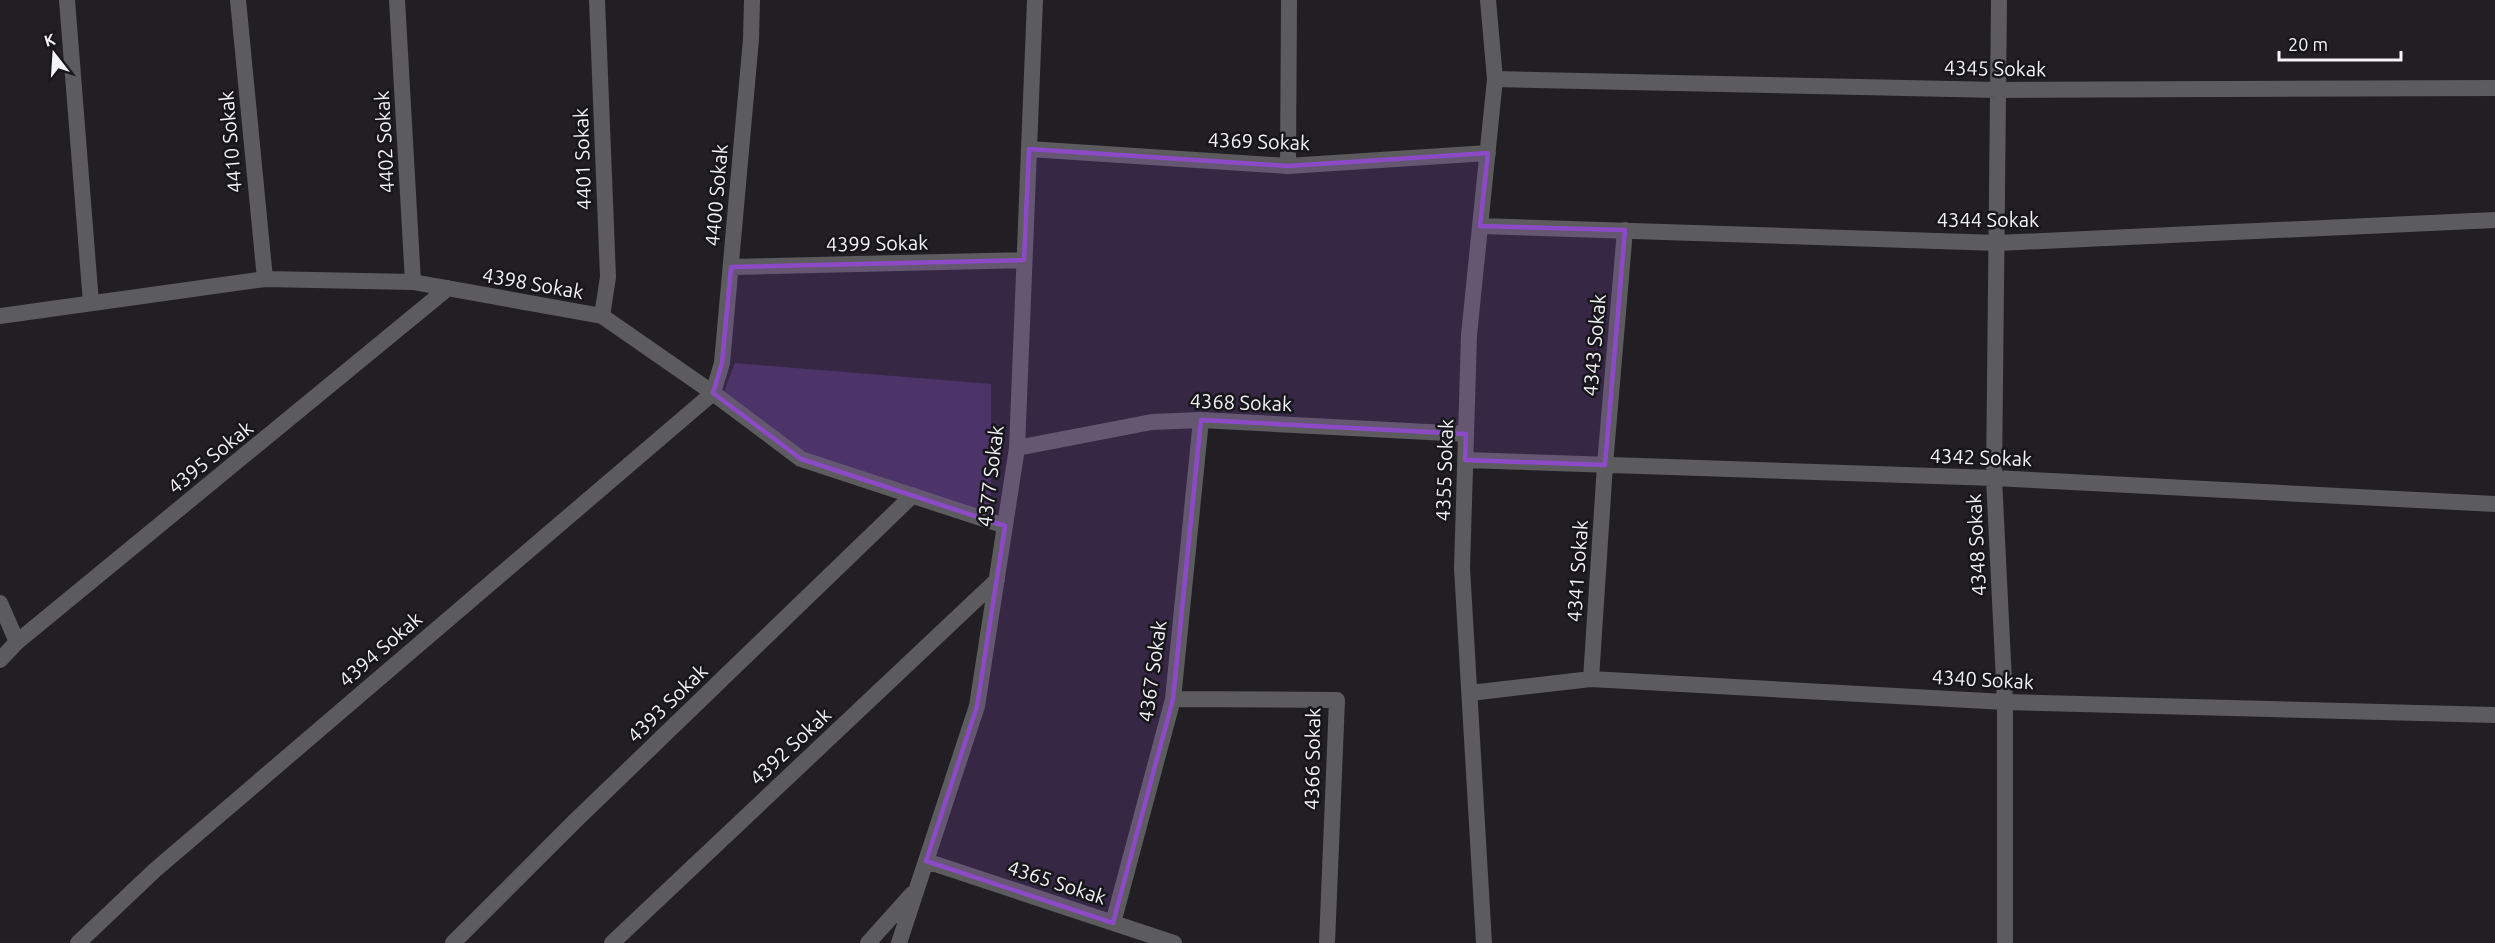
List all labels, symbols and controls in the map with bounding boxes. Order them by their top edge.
north arrow [24,24,84,84]
scale bar [2279,24,2400,62]
text: K [42,29,58,50]
text: 20 m [2288,34,2328,54]
street label: 4345 Sokak [1944,56,2046,80]
street label: 4410 Sokak [214,90,246,194]
street label: 4402 Sokak [370,90,398,194]
street label: 4401 Sokak [569,107,595,211]
street label: 4369 Sokak [1207,128,1311,154]
street label: 4400 Sokak [700,143,732,247]
street label: 4344 Sokak [1937,208,2039,231]
street label: 4399 Sokak [826,231,928,255]
street label: 4398 Sokak [481,263,585,303]
street label: 4343 Sokak [1578,293,1610,397]
street label: 4368 Sokak [1189,389,1293,415]
street label: 4395 Sokak [163,416,257,498]
street label: 4355 Sokak [1431,418,1457,522]
street label: 4377 Sokak [972,424,1008,528]
street label: 4342 Sokak [1929,444,2033,470]
street label: 4348 Sokak [1962,493,1990,597]
street label: 4341 Sokak [1562,519,1592,623]
street label: 4394 Sokak [334,607,426,691]
street label: 4367 Sokak [1133,619,1171,723]
street label: 4393 Sokak [622,659,712,747]
street label: 4340 Sokak [1931,665,2035,693]
street label: 4392 Sokak [745,703,835,789]
street label: 4366 Sokak [1300,708,1324,810]
street label: 4365 Sokak [1005,855,1109,909]

